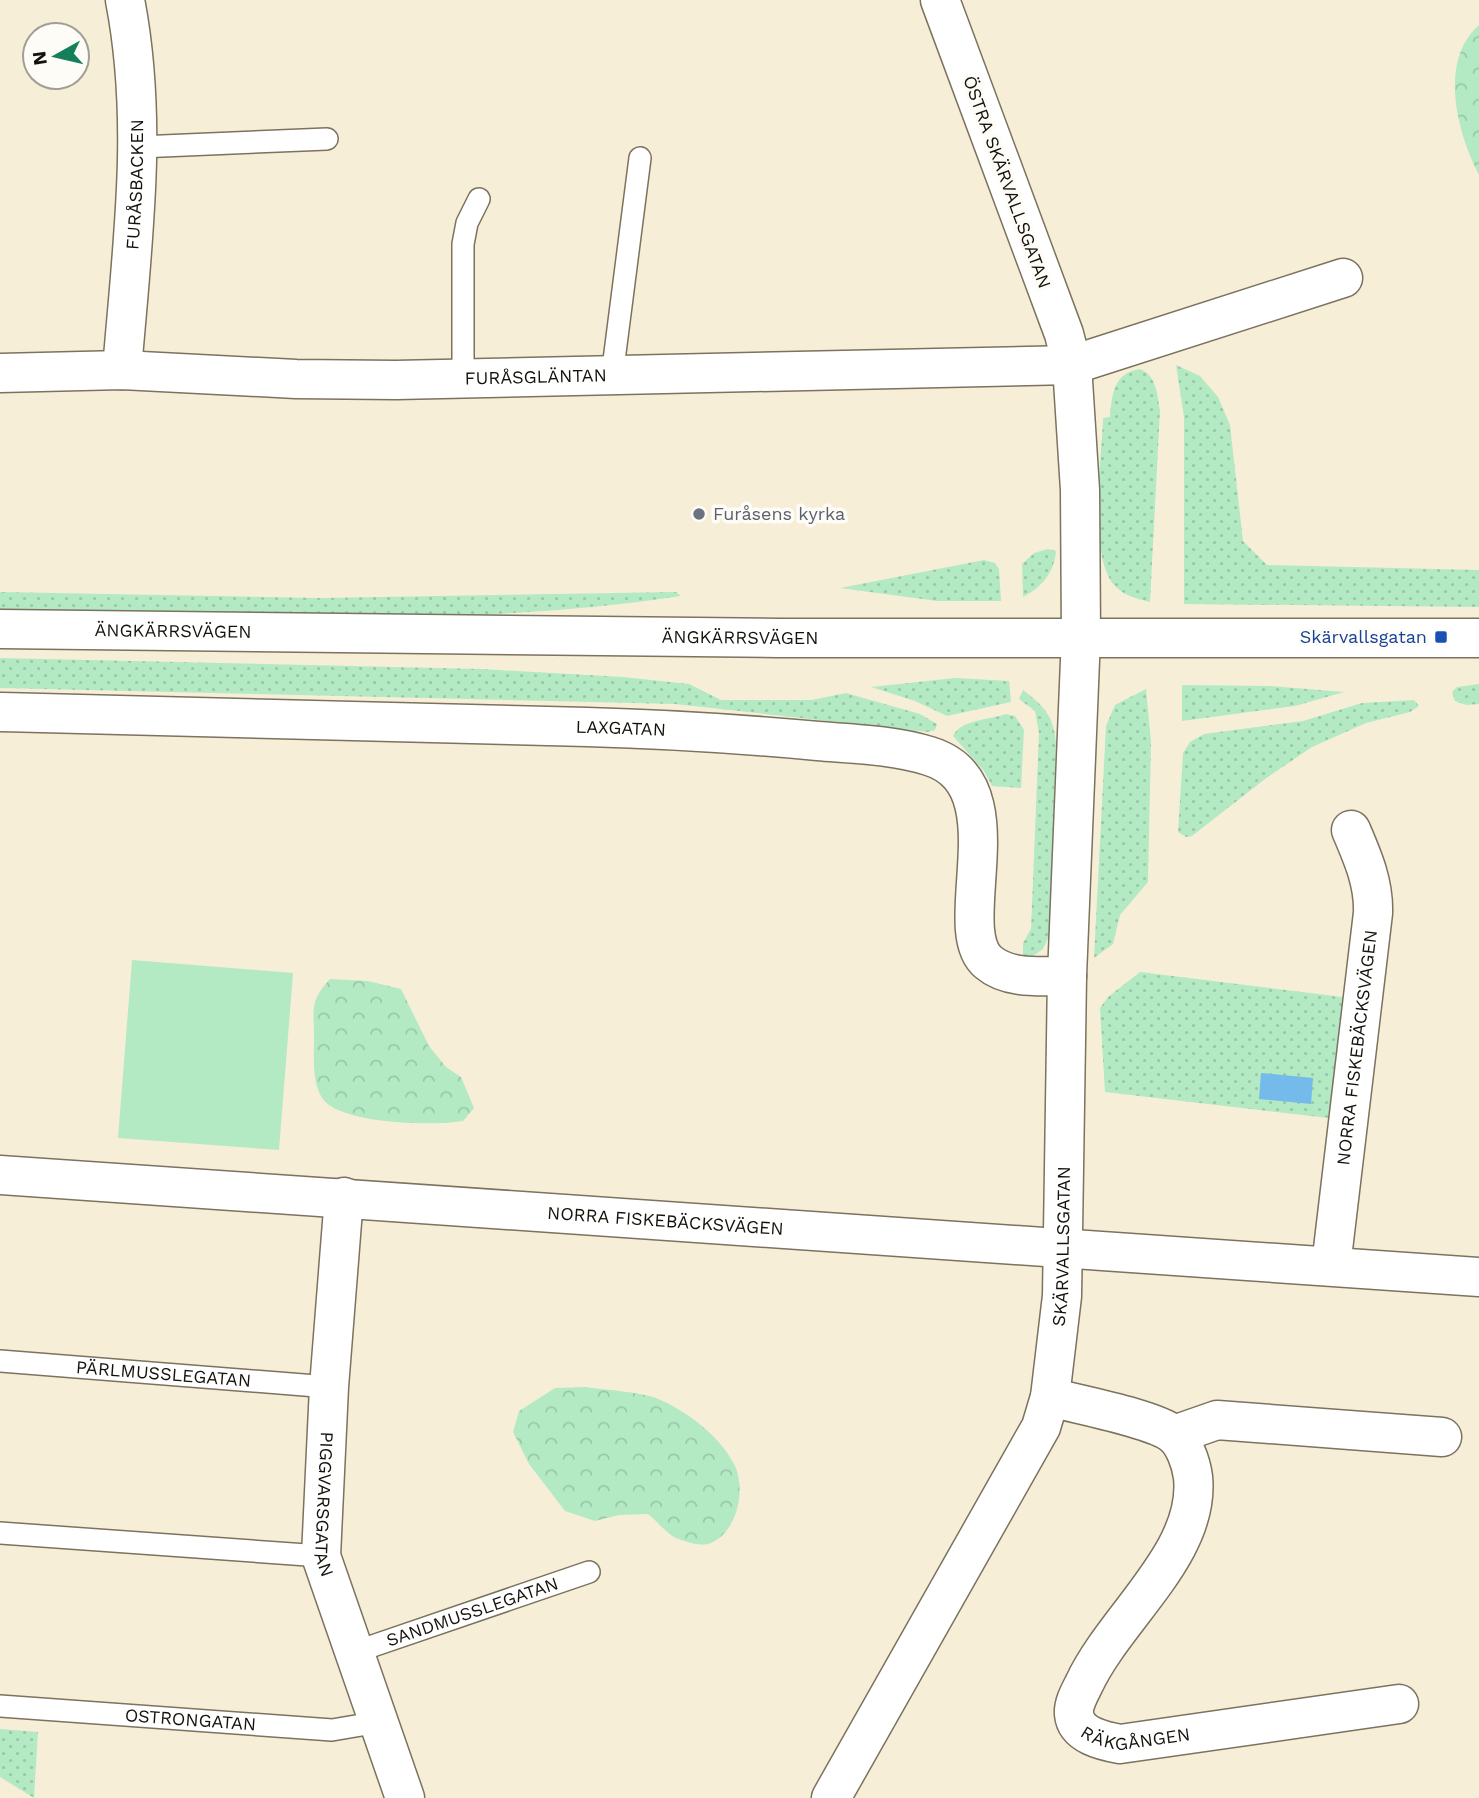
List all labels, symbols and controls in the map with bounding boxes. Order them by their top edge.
north arrow [21,21,91,91]
text: N [27,50,52,67]
street label: ÖSTRA SKÄRVALLSGATAN [959,73,1056,291]
street label: FURÅSBACKEN [121,119,147,251]
street label: FURÅSGLÄNTAN [464,364,607,388]
place label: Furåsens kyrka [713,503,845,524]
marker: Furåsens kyrka [691,506,707,522]
street label: ÄNGKÄRRSVÄGEN [94,619,252,642]
street label: ÄNGKÄRRSVÄGEN [661,626,818,648]
place label: Skärvallsgatan [1300,626,1427,647]
marker: Skärvallsgatan [1433,629,1449,645]
street label: LAXGATAN [575,716,667,740]
street label: NORRA FISKEBÄCKSVÄGEN [1332,929,1381,1166]
street label: SKÄRVALLSGATAN [1047,1166,1074,1327]
street label: NORRA FISKEBÄCKSVÄGEN [546,1202,784,1239]
street label: PÄRLMUSSLEGATAN [75,1356,252,1391]
street label: PIGGVARSGATAN [310,1431,338,1579]
street label: SANDMUSSLEGATAN [383,1572,561,1651]
street label: OSTRONGATAN [124,1704,257,1734]
street label: RÄKGÅNGEN [1077,1721,1191,1755]

